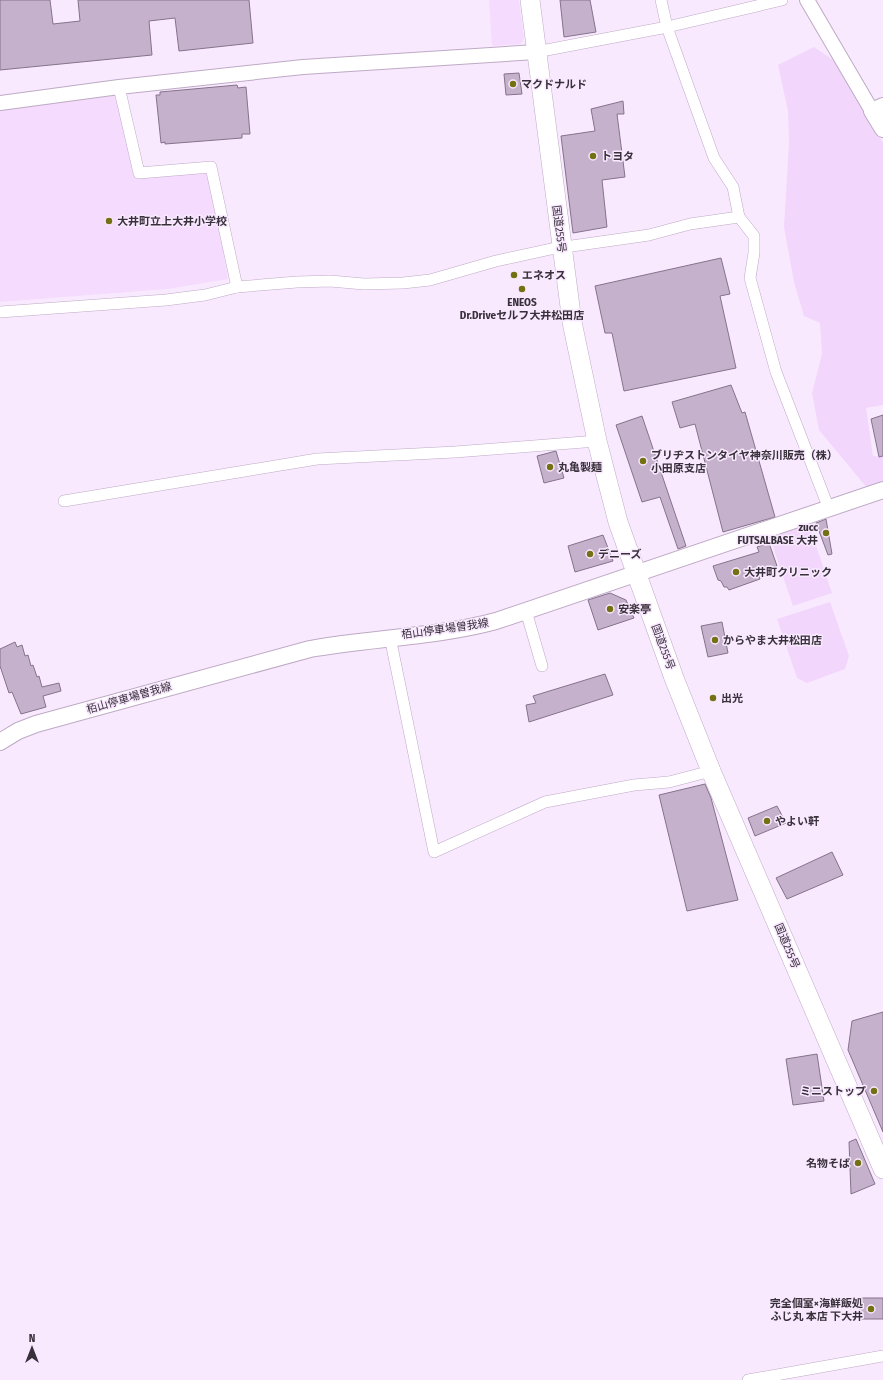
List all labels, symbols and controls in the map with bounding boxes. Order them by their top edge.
place label: マクドナルド [521,78,587,91]
marker: マクドナルド [508,79,518,89]
place label: トヨタ [601,150,634,163]
marker: トヨタ [588,151,598,161]
street label: 国道255号 [550,204,568,254]
place label: 大井町立上大井小学校 [117,215,227,228]
marker: 大井町立上大井小学校 [104,216,114,226]
place label: エネオス [522,269,566,282]
marker: エネオス [509,270,519,280]
marker: ENEOS Dr.Driveセルフ大井松田店 [517,284,527,294]
place label: ENEOS Dr.Driveセルフ大井松田店 [460,296,584,322]
place label: ブリヂストンタイヤ神奈川販売（株） 小田原支店 [651,449,838,475]
marker: ブリヂストンタイヤ神奈川販売（株） 小田原支店 [638,456,648,466]
place label: 丸亀製麺 [558,461,602,474]
marker: 丸亀製麺 [545,462,555,472]
place label: zucc FUTSALBASE 大井 [738,521,818,547]
marker: zucc FUTSALBASE 大井 [821,528,831,538]
place label: デニーズ [598,548,641,561]
marker: デニーズ [585,549,595,559]
place label: 大井町クリニック [744,566,832,579]
marker: 大井町クリニック [731,567,741,577]
place label: 安楽亭 [618,603,651,616]
marker: 安楽亭 [605,604,615,614]
street label: 栢山停車場曽我線 [401,616,489,642]
street label: 国道255号 [649,622,677,672]
place label: からやま大井松田店 [723,634,822,647]
marker: からやま大井松田店 [710,635,720,645]
street label: 栢山停車場曽我線 [85,680,173,716]
place label: 出光 [721,692,743,705]
marker: 出光 [708,693,718,703]
place label: やよい軒 [775,815,819,828]
marker: やよい軒 [762,816,772,826]
street label: 国道255号 [772,921,802,971]
place label: ミニストップ [800,1085,866,1098]
marker: ミニストップ [869,1086,879,1096]
place label: 名物そば [806,1157,850,1170]
marker: 名物そば [853,1158,863,1168]
place label: 完全個室×海鮮飯処 ふじ丸 本店 下大井 [770,1297,863,1323]
marker: 完全個室×海鮮飯処 ふじ丸 本店 下大井 [866,1304,876,1314]
north arrow [12,1328,52,1368]
text: N [29,1332,35,1345]

